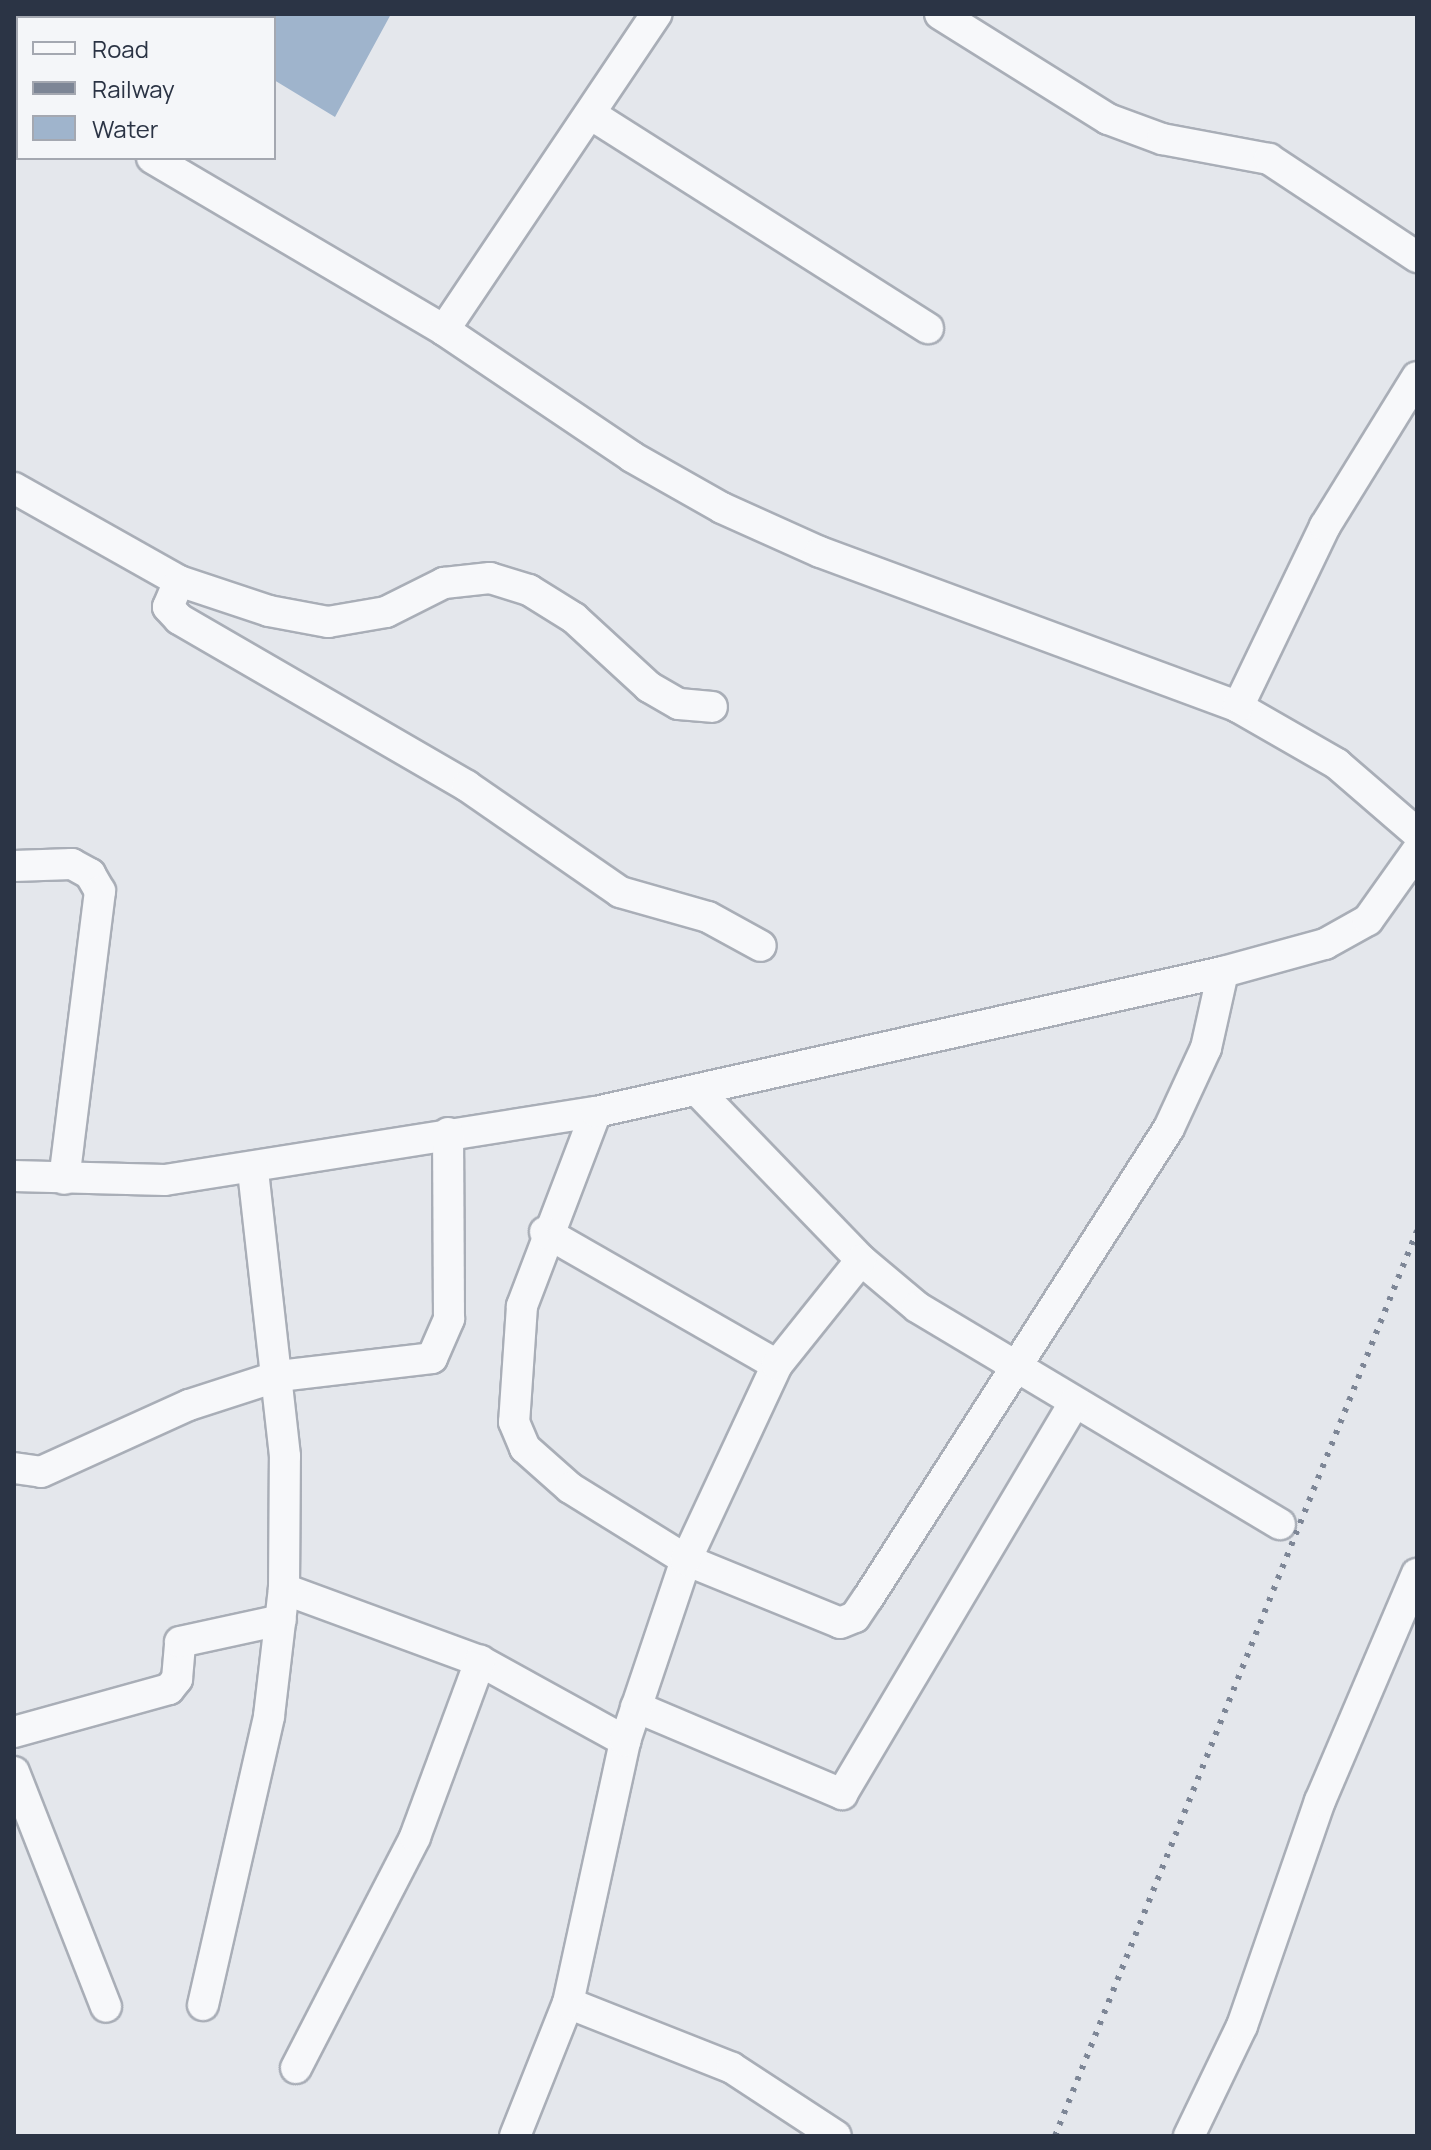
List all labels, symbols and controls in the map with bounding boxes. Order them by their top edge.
legend [16,16,276,160]
text: Road [92,32,149,65]
text: Railway [92,72,175,105]
text: Water [92,112,159,145]

